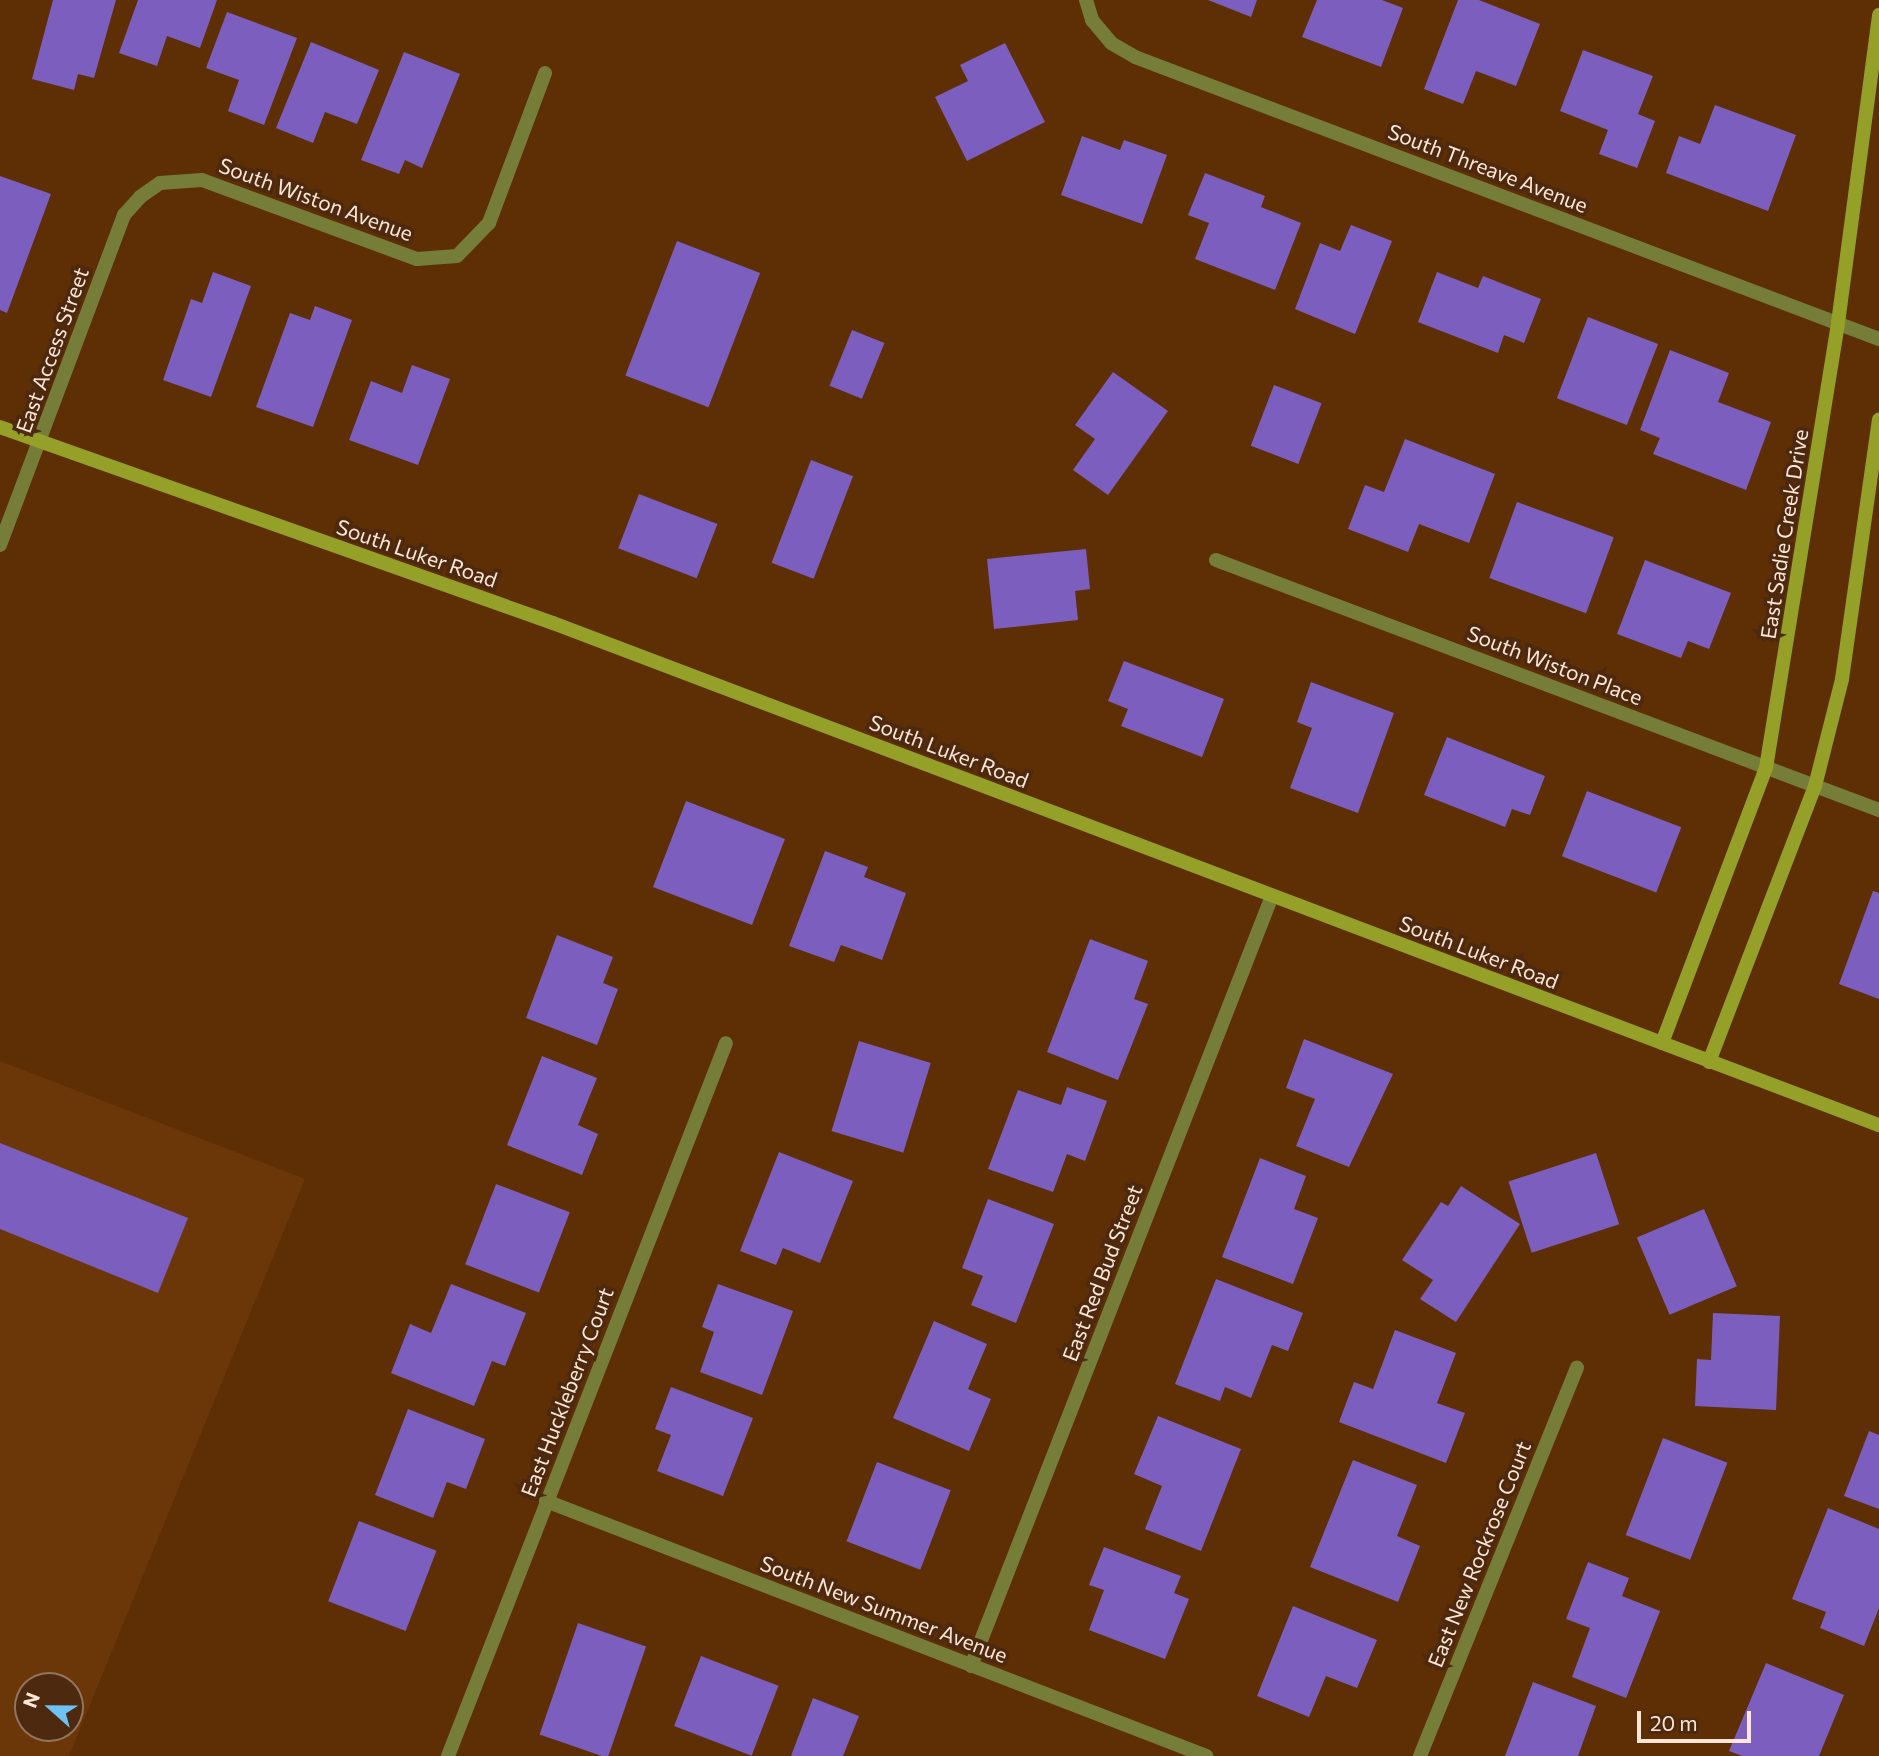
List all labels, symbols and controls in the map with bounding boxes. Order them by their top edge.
street label: South Threave Avenue [1384,118,1592,218]
street label: South Wiston Avenue [216,152,416,246]
street label: East Access Street [10,264,94,436]
street label: East Sadie Creek Drive [1755,427,1813,641]
street label: South Luker Road [333,514,501,592]
street label: South Wiston Place [1464,620,1646,710]
street label: South Luker Road [866,709,1032,793]
street label: South Luker Road [1396,910,1562,994]
street label: East Red Bud Street [1057,1181,1147,1365]
street label: East Huckleberry Court [515,1284,619,1500]
street label: East New Rockrose Court [1422,1437,1536,1671]
street label: South New Summer Avenue [757,1550,1011,1668]
north arrow [14,1672,84,1742]
text: N [18,1689,44,1711]
scale bar [1641,1696,1755,1740]
text: 20 m [1650,1710,1698,1735]

